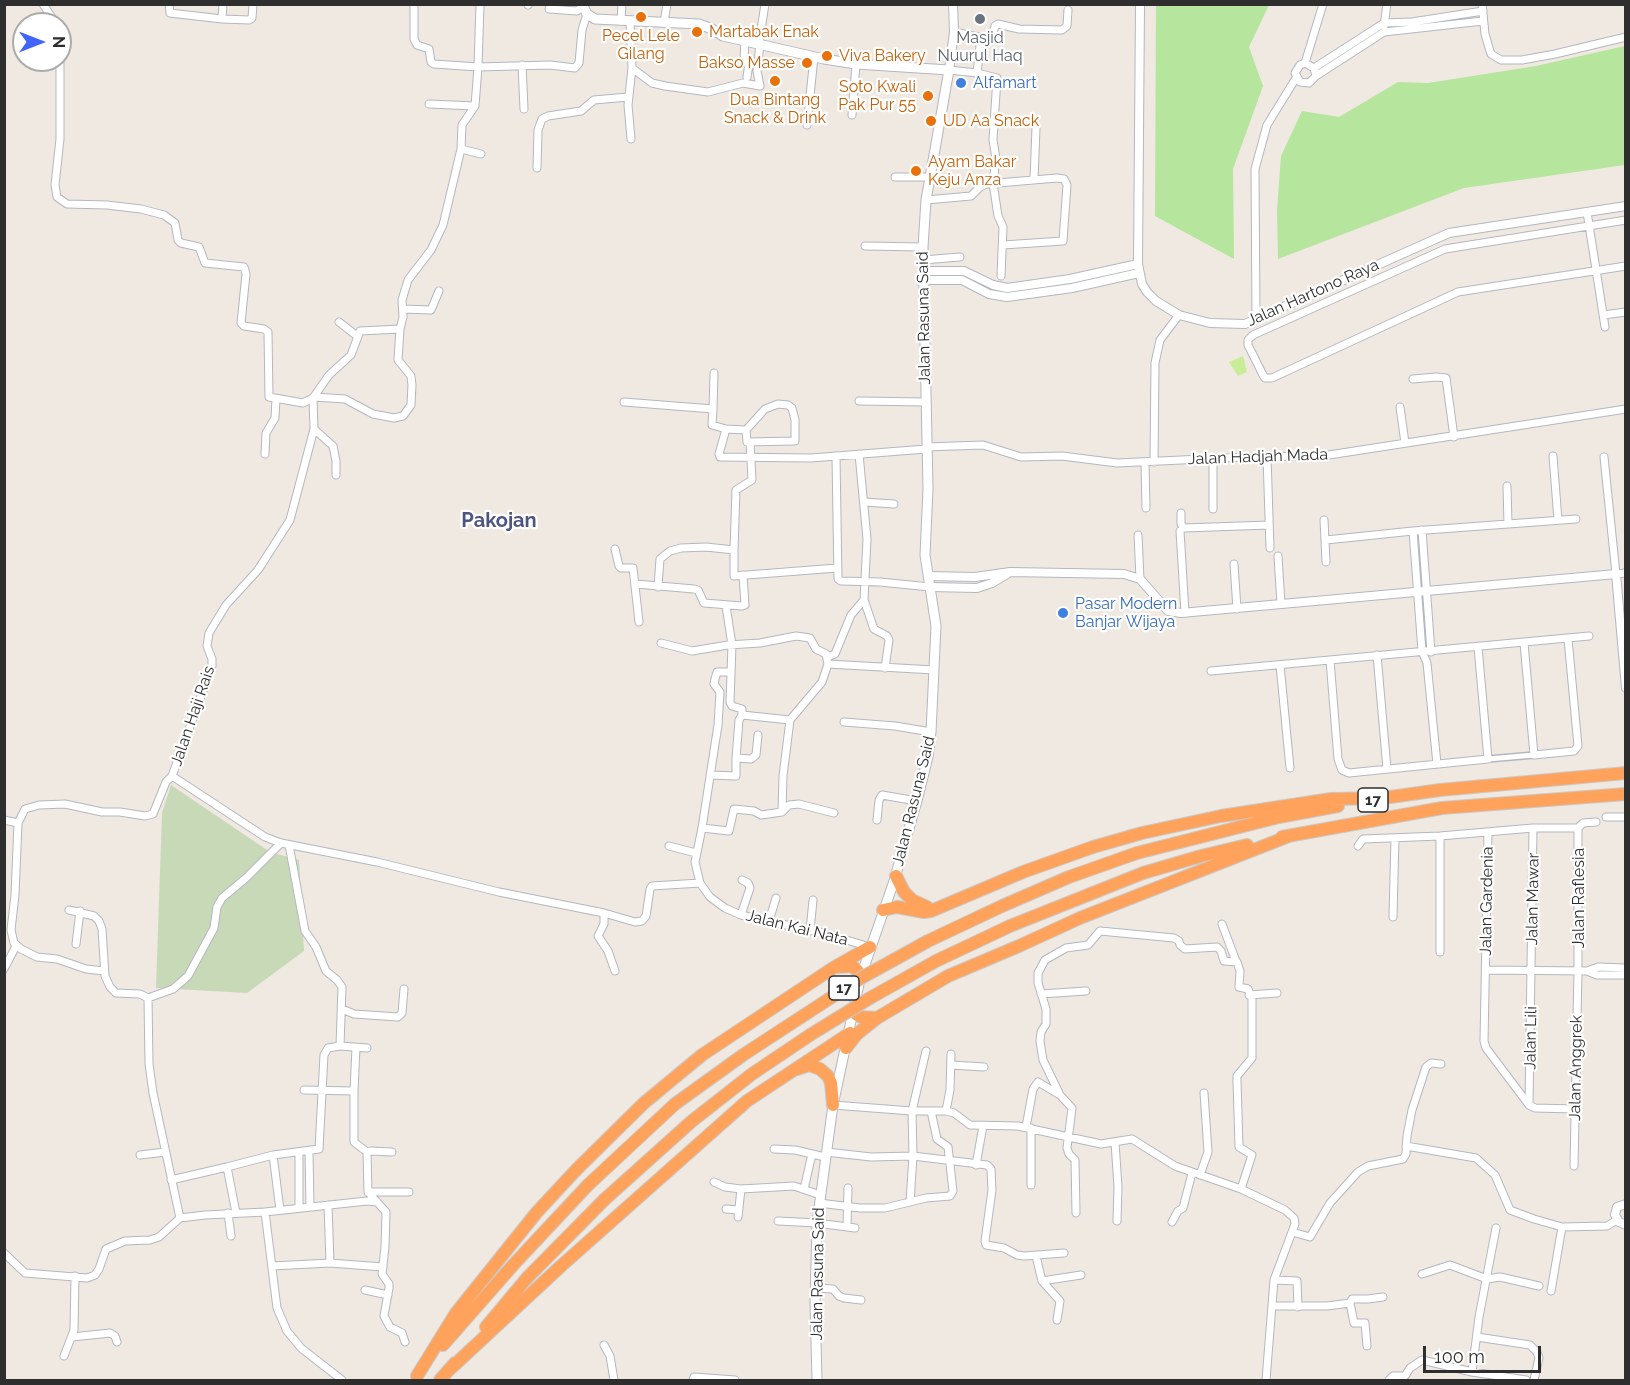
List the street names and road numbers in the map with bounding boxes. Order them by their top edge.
street label: Jalan Rasuna Said [913,251,935,385]
street label: Jalan Hartono Raya [1244,255,1382,331]
street label: Jalan Hadjah Mada [1188,445,1328,469]
street label: Jalan Haji Rais [167,663,219,769]
street label: Jalan Rasuna Said [889,734,939,868]
road number: 17 [1358,788,1388,812]
street label: Jalan Gardenia [1476,846,1498,956]
street label: Jalan Raflesia [1569,848,1589,948]
street label: Jalan Mawar [1523,853,1543,945]
street label: Jalan Kai Nata [744,906,850,950]
road number: 17 [829,976,859,1000]
street label: Jalan Lili [1521,1006,1541,1070]
street label: Jalan Anggrek [1565,1015,1587,1121]
street label: Jalan Rasuna Said [807,1207,829,1341]

